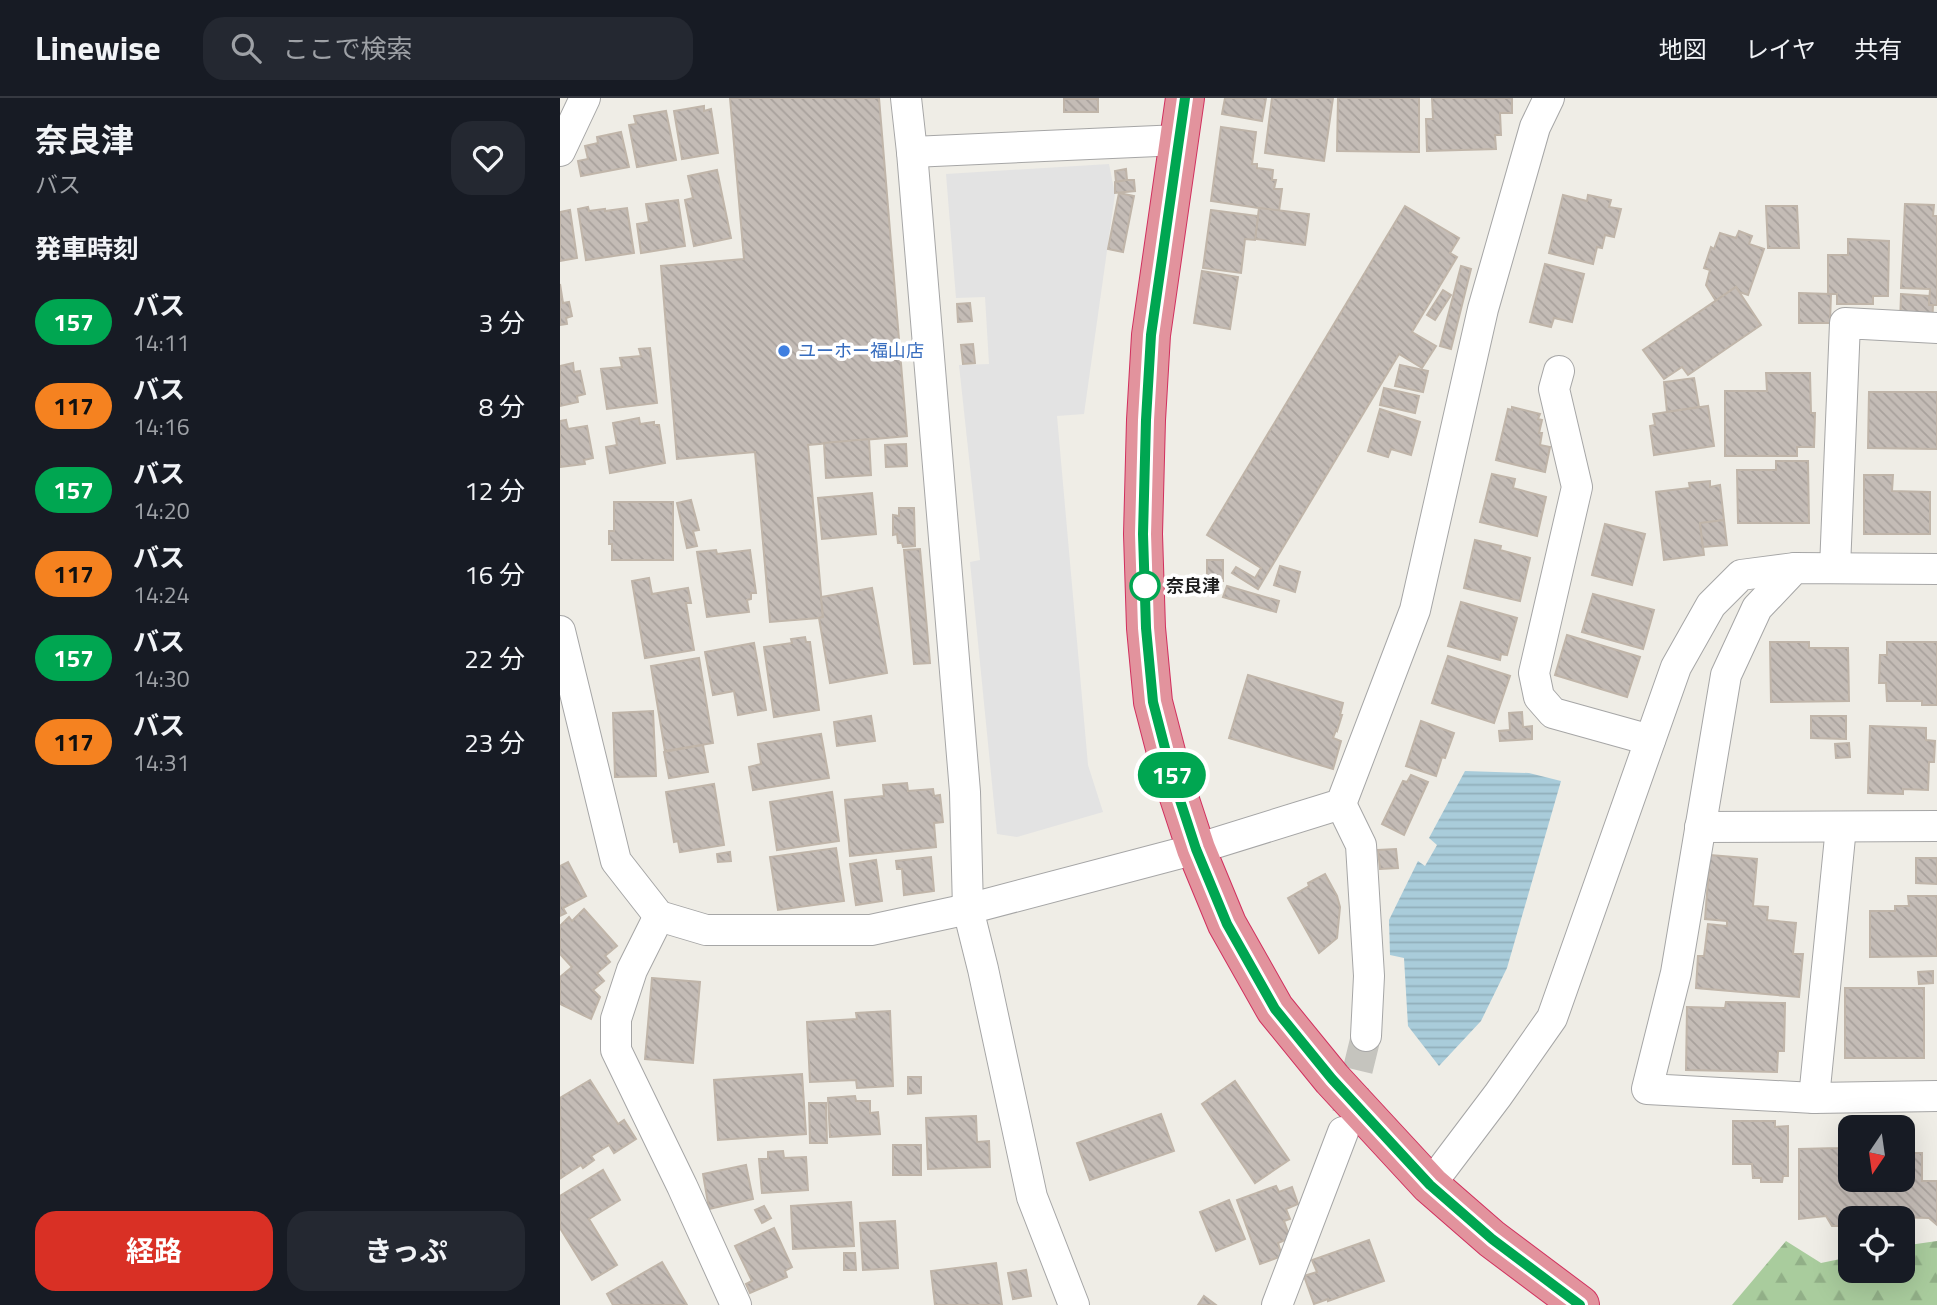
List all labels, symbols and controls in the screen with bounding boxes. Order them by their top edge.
search box [203,17,693,80]
text: Linewise [35,23,161,73]
icon: search [227,29,265,67]
text: ここで検索 [283,29,413,68]
text: 地図 [1659,31,1707,67]
text: レイヤ [1745,31,1816,67]
text: 共有 [1854,31,1902,67]
text: 奈良津 [35,115,134,165]
button: heart [451,121,525,195]
text: バス [35,167,81,202]
text: 発車時刻 [35,229,139,268]
text: バス [133,286,185,325]
text: 3 分 [479,303,525,342]
text: 157 [53,304,94,340]
text: 14:11 [133,325,190,360]
place label: ユーホー福山店 [798,337,924,364]
marker: ユーホー福山店 [776,343,792,359]
text: バス [133,370,185,409]
text: 8 分 [479,387,525,426]
text: 117 [53,388,94,424]
text: 14:16 [133,409,190,444]
text: バス [133,454,185,493]
text: 12 分 [464,471,525,510]
text: 157 [53,472,94,508]
text: 14:20 [133,493,190,528]
text: バス [133,538,185,577]
text: 16 分 [464,555,525,594]
text: 117 [53,556,94,592]
marker: 奈良津 [1130,571,1160,601]
place label: 奈良津 [1166,572,1220,599]
text: 14:24 [133,577,190,612]
text: バス [133,622,185,661]
text: 22 分 [464,639,525,678]
text: 157 [53,640,94,676]
text: 14:30 [133,661,190,696]
text: バス [133,706,185,745]
text: 23 分 [464,723,525,762]
text: 117 [53,724,94,760]
text: 14:31 [133,745,190,780]
line badge: 157 [1132,752,1212,798]
text: 157 [1152,757,1192,793]
north arrow [1838,1115,1914,1192]
map controls [1838,1115,1915,1283]
button: locate [1838,1206,1915,1283]
button: 経路 [35,1211,273,1291]
button: きっぷ [287,1211,525,1291]

